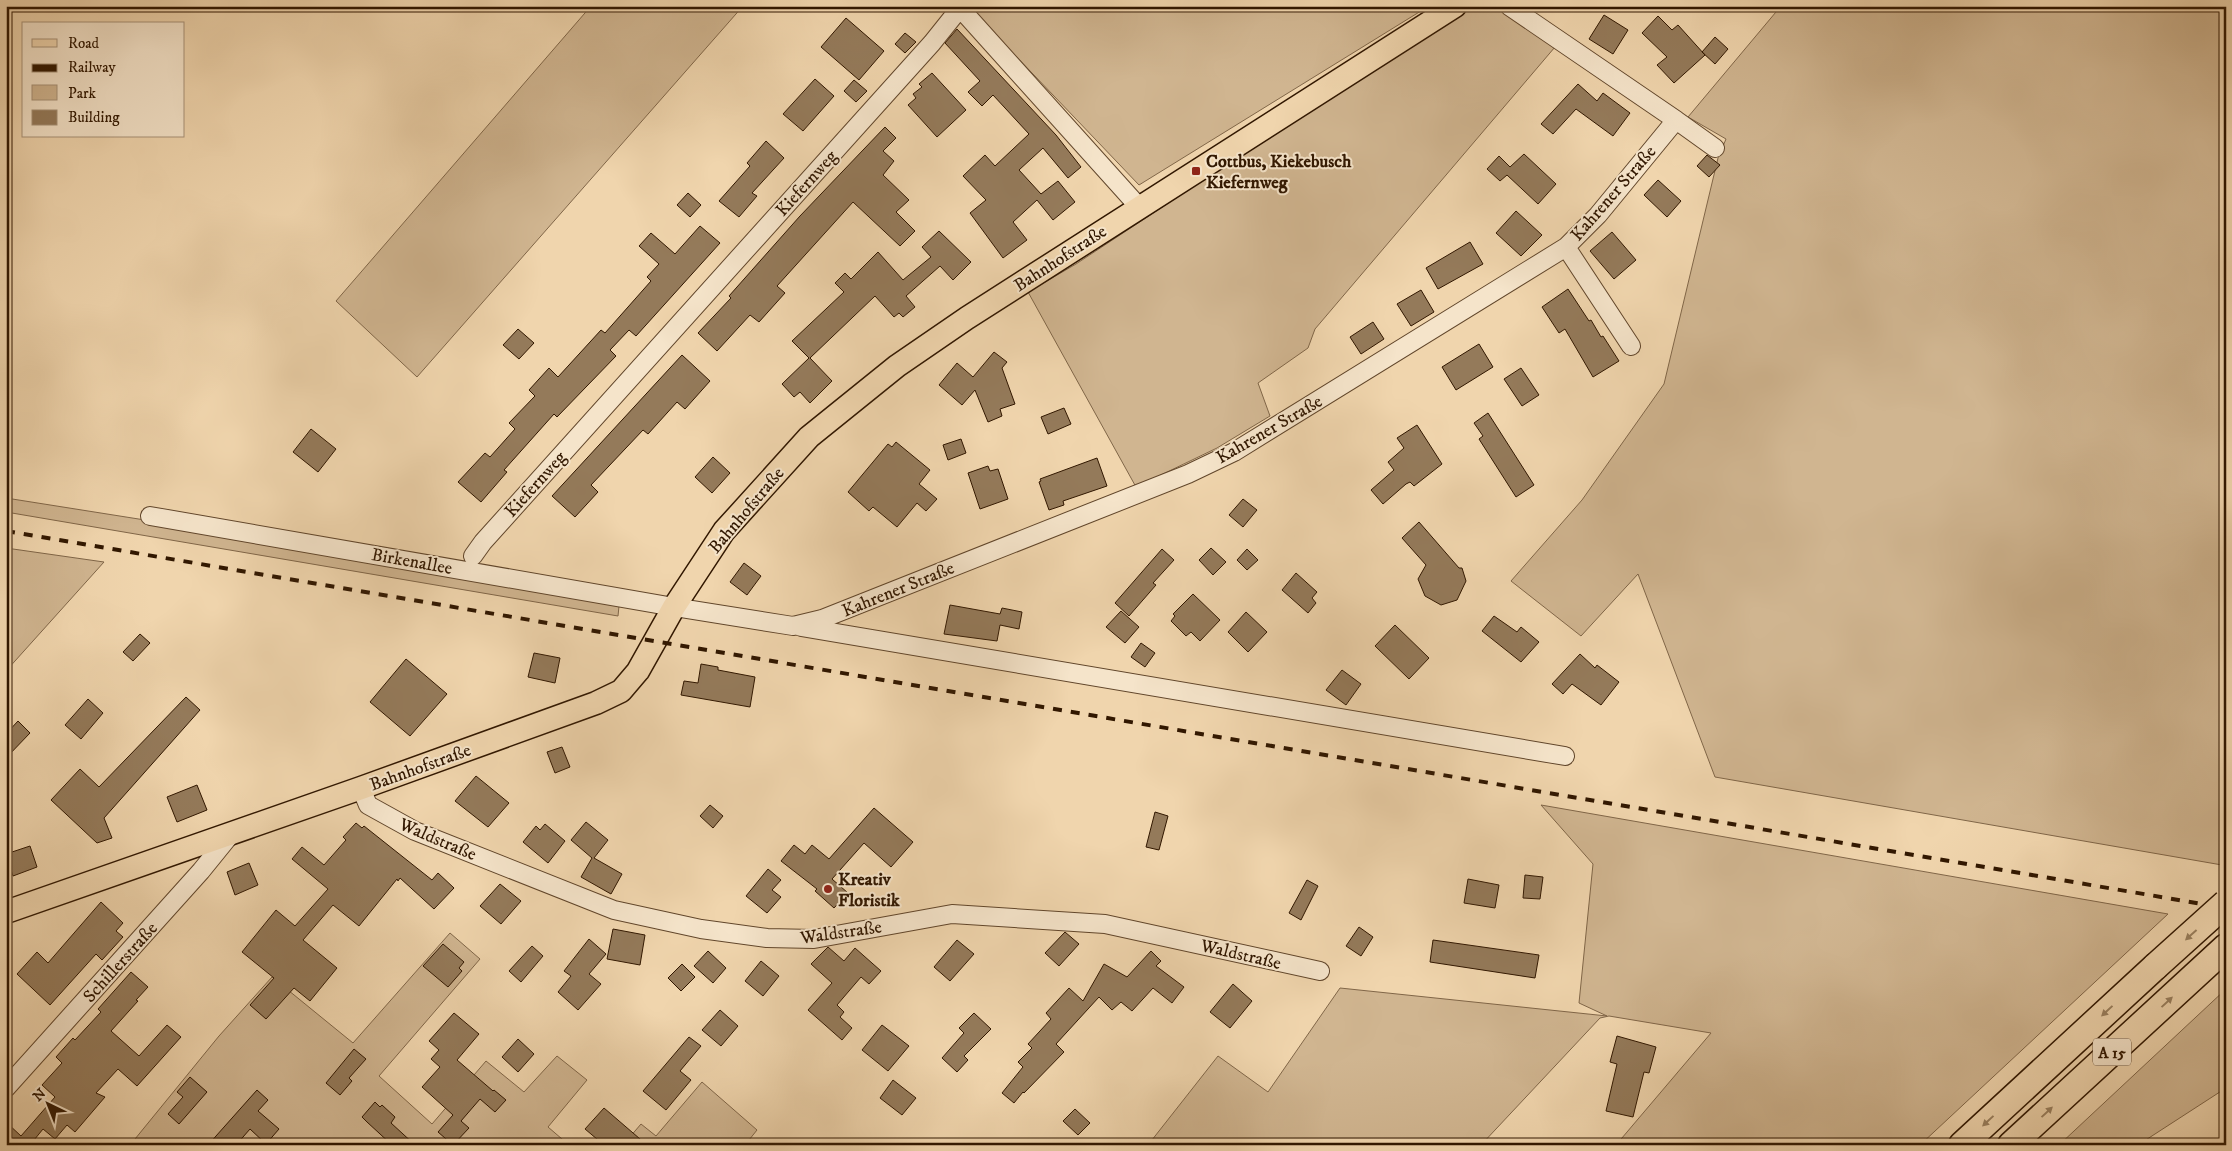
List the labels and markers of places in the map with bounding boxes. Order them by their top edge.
place label: Cottbus, Kiekebusch Kiefernweg [1206,151,1352,194]
marker: Cottbus, Kiekebusch Kiefernweg [1190,165,1202,177]
place label: Kreativ Floristik [838,869,901,912]
marker: Kreativ Floristik [822,883,834,895]

